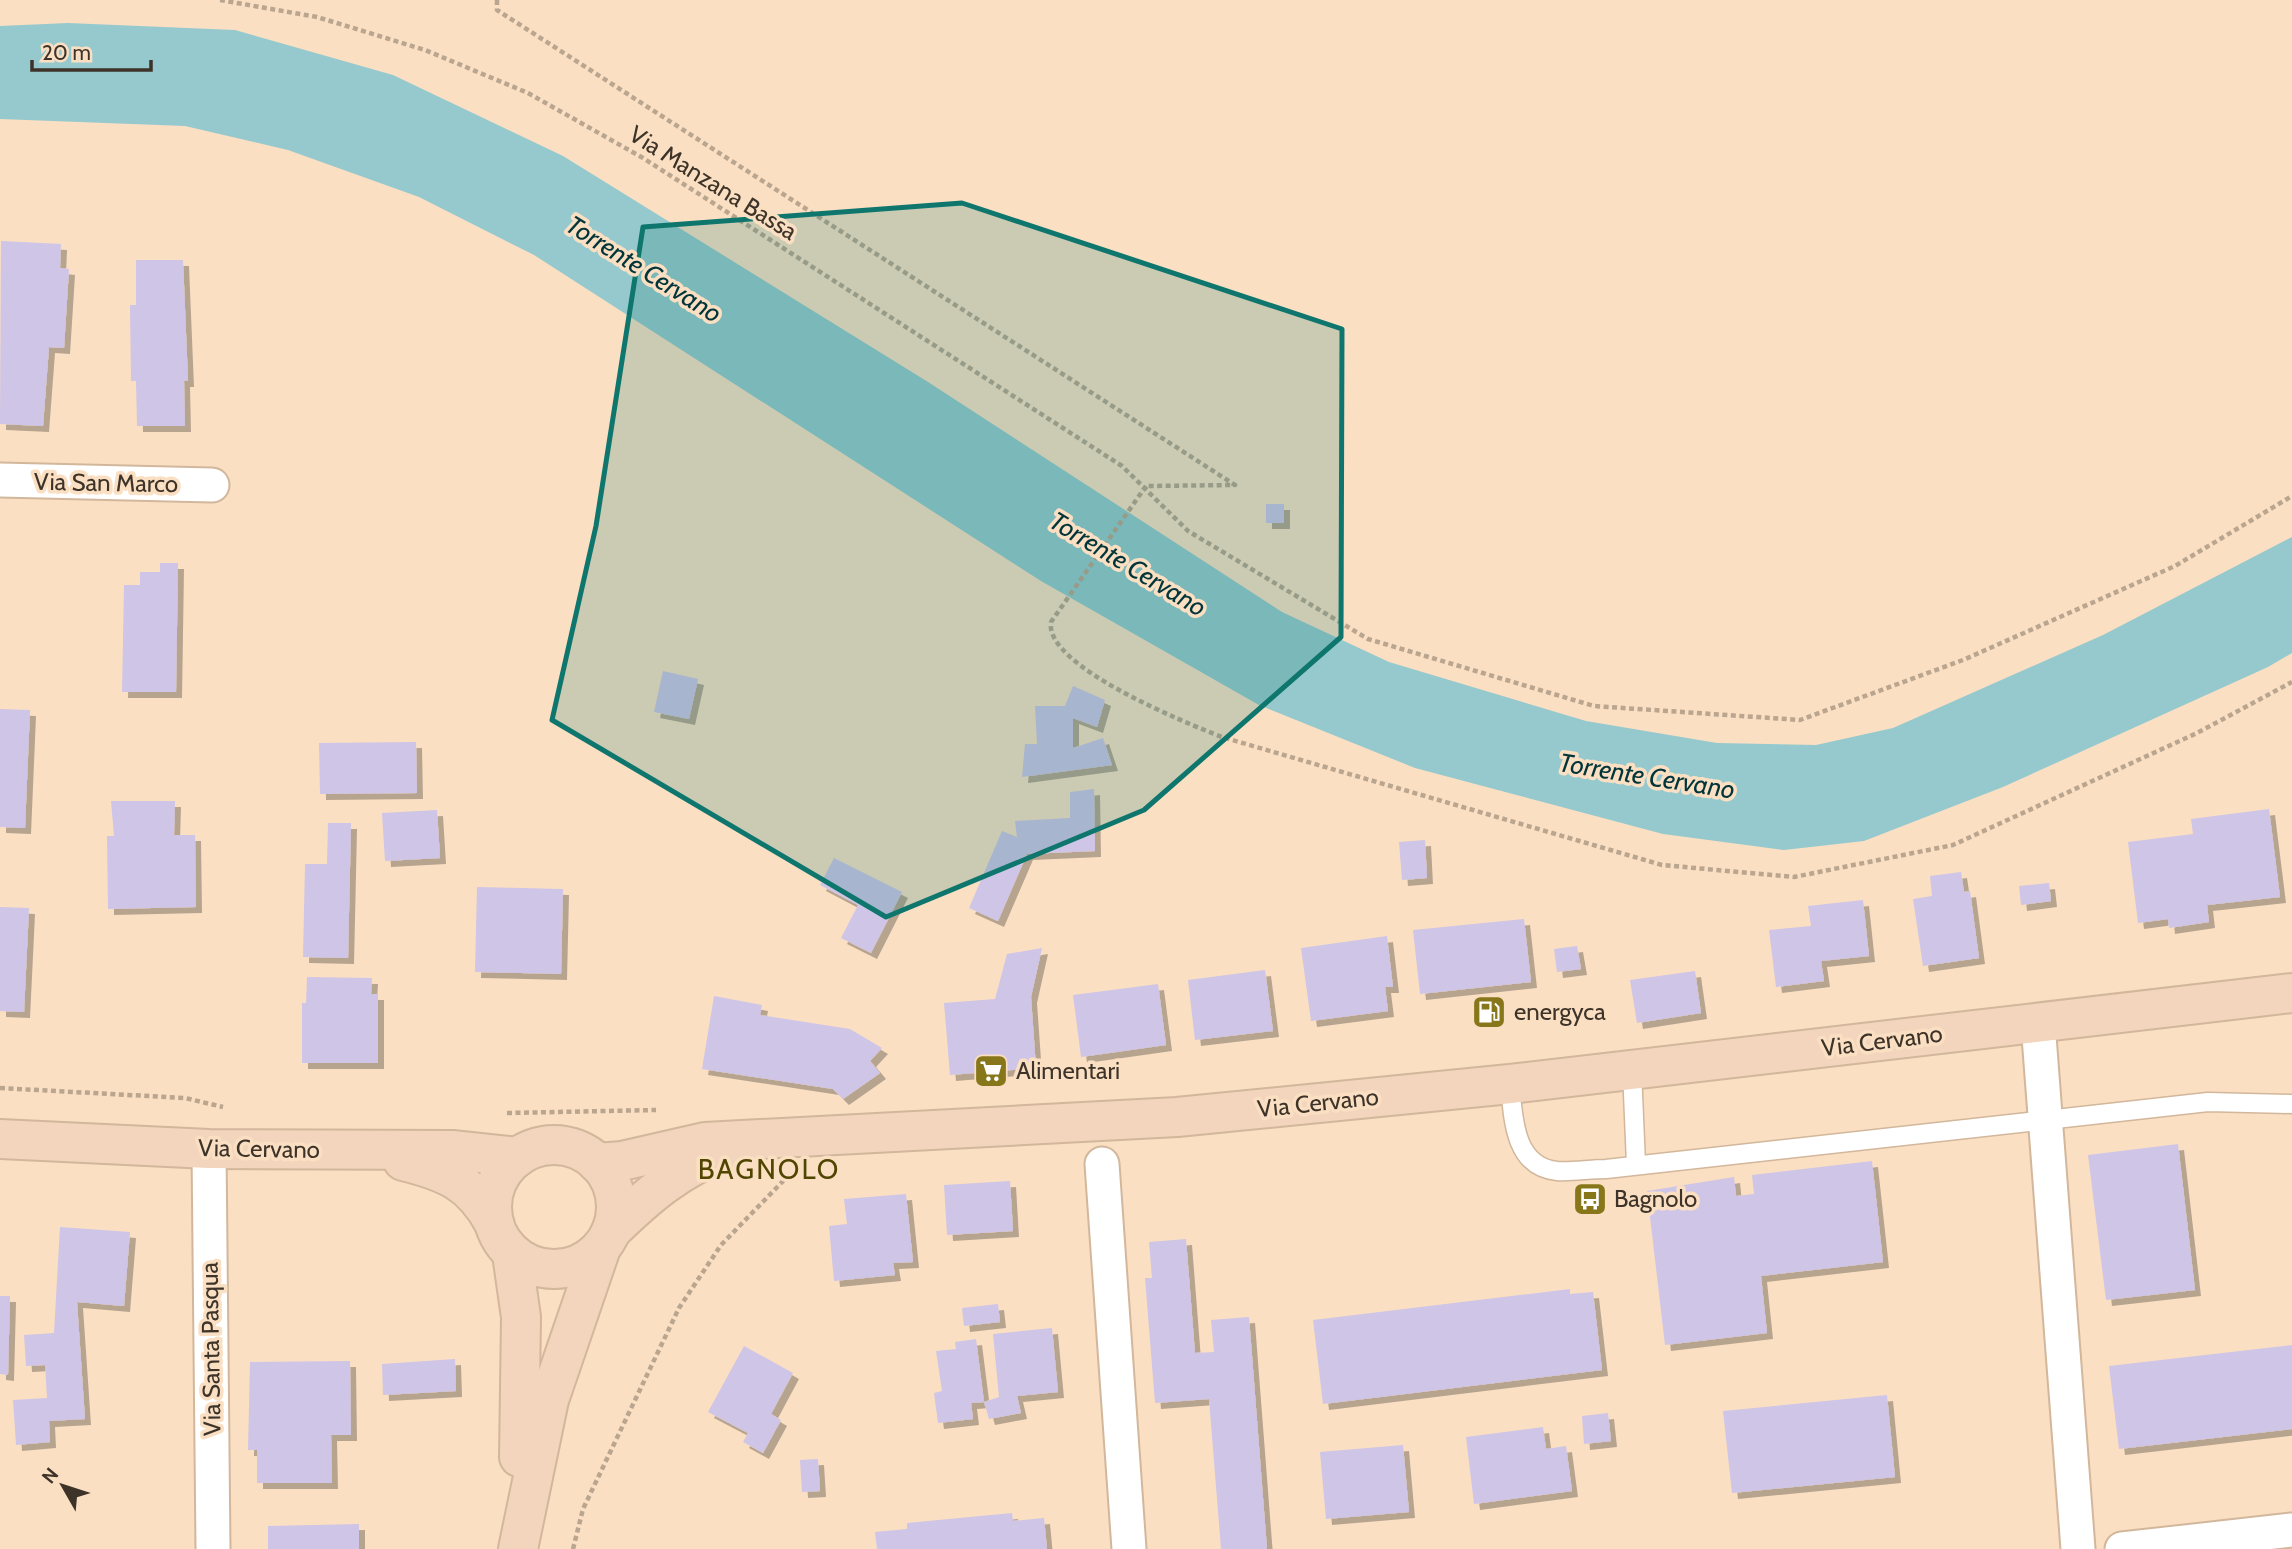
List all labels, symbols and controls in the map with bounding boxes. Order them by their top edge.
scale bar [32,28,150,72]
text: 20 m [42,40,91,65]
street label: Via Manzana Bassa [624,119,803,246]
water label: Torrente Cervano [560,208,728,330]
street label: Via San Marco [34,467,178,498]
water label: Torrente Cervano [1044,505,1212,623]
water label: Torrente Cervano [1557,746,1737,806]
fuel station icon: energyca [1470,993,1508,1031]
place label: energyca [1514,997,1606,1026]
street label: Via Cervano [1820,1019,1944,1062]
supermarket icon: Alimentari [972,1052,1010,1090]
place label: Alimentari [1016,1056,1120,1085]
street label: Via Cervano [1256,1082,1380,1123]
street label: Via Cervano [198,1133,320,1164]
district label: BAGNOLO [698,1152,840,1186]
bus stop icon: Bagnolo [1571,1180,1609,1218]
place label: Bagnolo [1614,1184,1697,1213]
street label: Via Santa Pasqua [194,1261,227,1436]
north arrow [28,1451,98,1521]
text: N [37,1463,63,1488]

